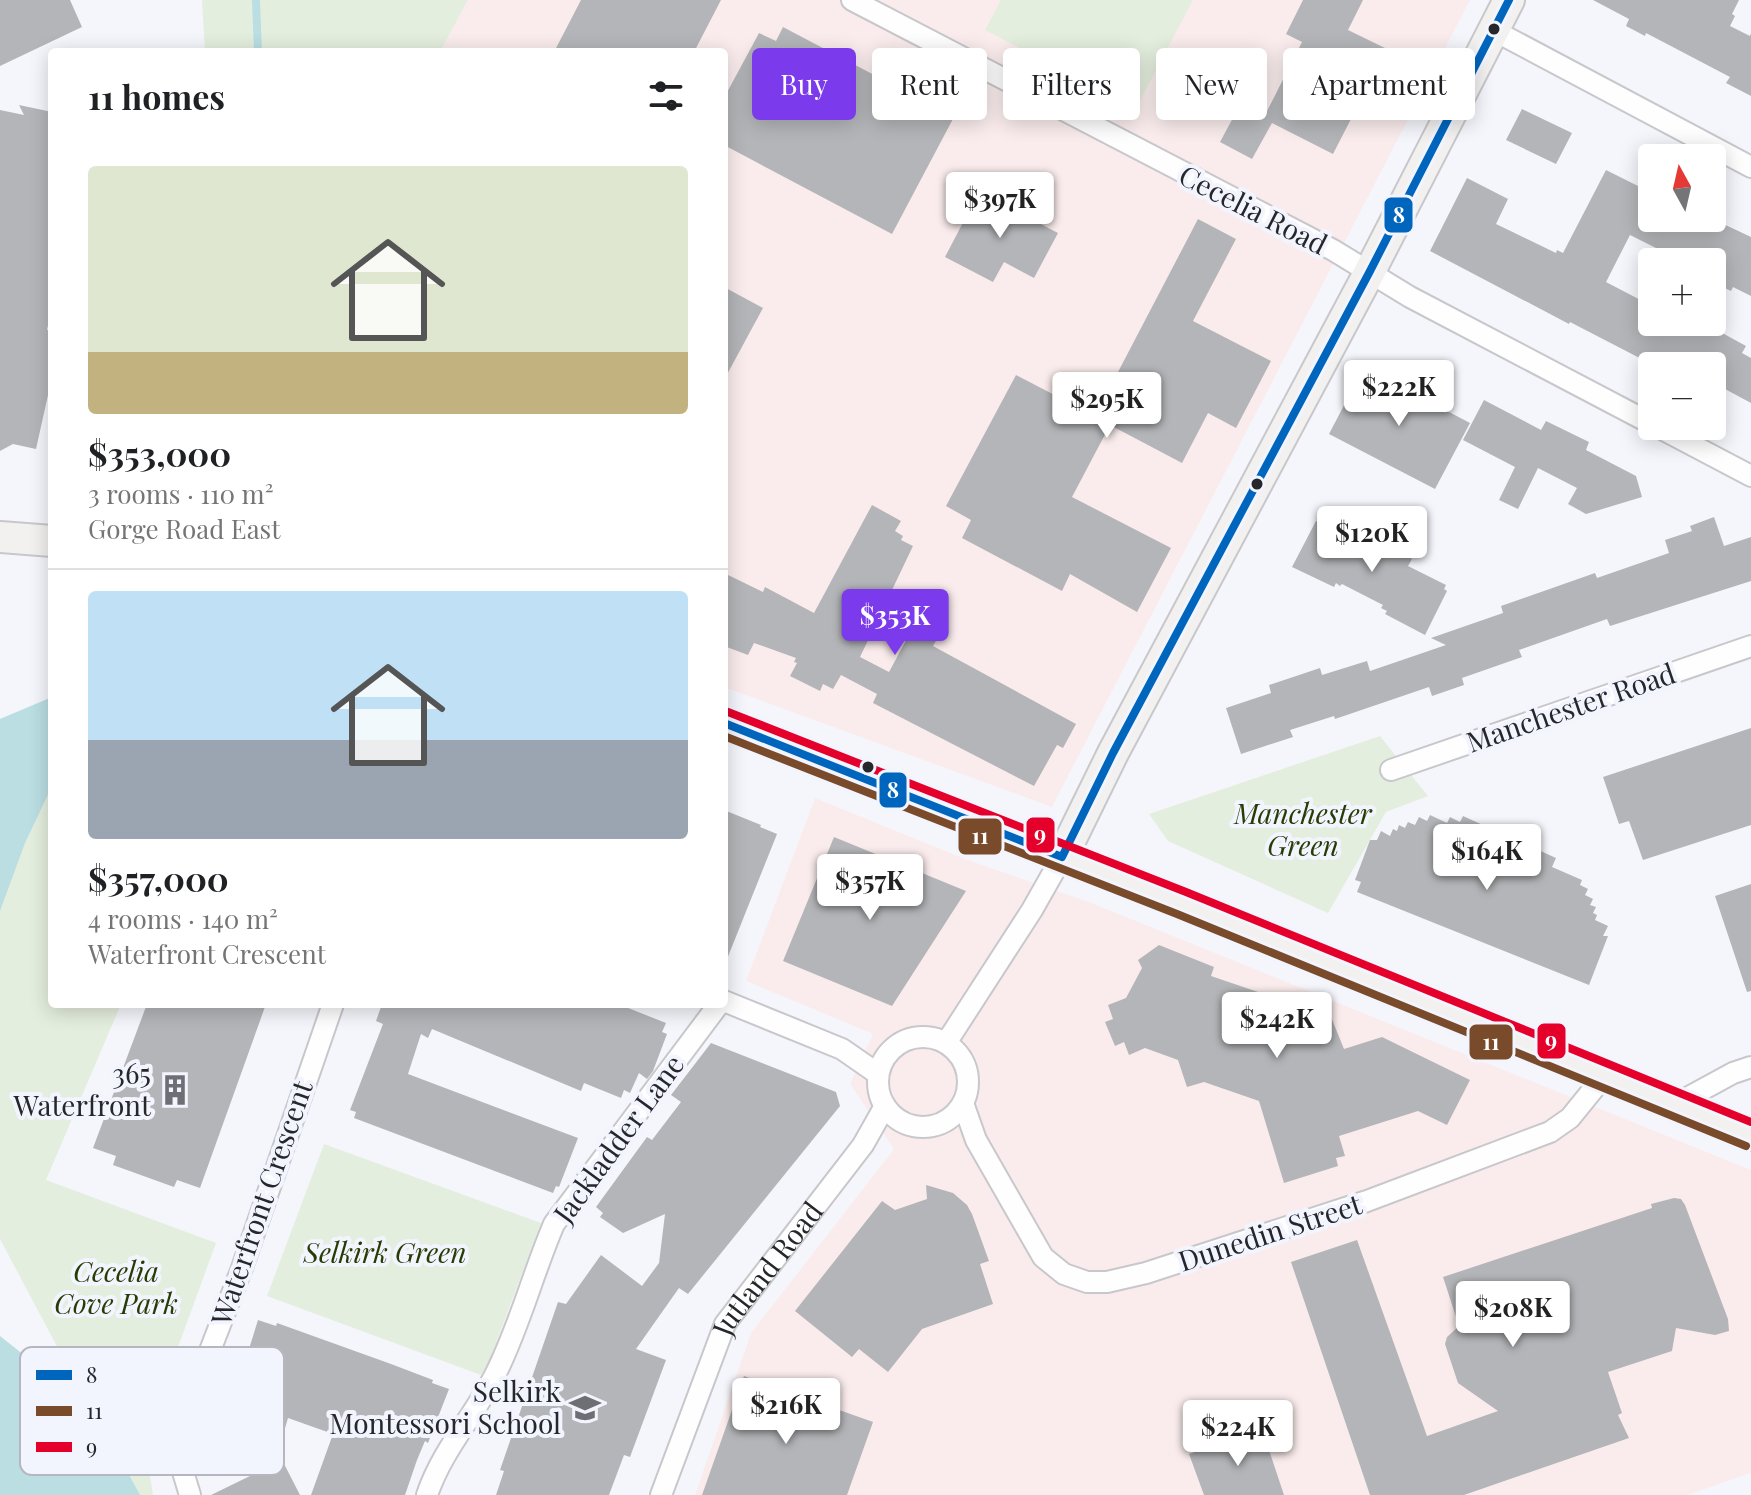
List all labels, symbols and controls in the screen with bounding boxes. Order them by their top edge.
unlabelled marker [1486,21,1502,37]
chip: Buy [752,48,856,120]
chip: Rent [872,48,987,120]
chip: Filters [1003,48,1140,120]
chip: New [1156,48,1267,120]
chip: Apartment [1283,48,1475,120]
text: 11 homes [88,73,225,119]
icon: filters [644,74,688,118]
north arrow [1638,144,1726,232]
map controls [1638,144,1726,440]
street label: Cecelia Road [1173,155,1334,262]
pin: $397K [944,172,1056,240]
text: $397K [964,180,1036,215]
line badge: 8 [1383,196,1414,234]
text: 8 [1393,199,1405,229]
icon: home [316,218,460,362]
button: + [1638,248,1726,336]
button: − [1638,352,1726,440]
pin: $222K [1343,360,1455,428]
text: $222K [1362,368,1436,403]
pin: $295K [1051,372,1163,440]
text: $295K [1070,380,1144,415]
text: $353,000 [88,430,231,476]
text: 3 rooms · 110 m² [88,476,273,511]
unlabelled marker [1249,476,1265,492]
pin: $120K [1316,506,1428,574]
text: Gorge Road East [88,511,280,546]
text: $120K [1335,514,1409,549]
pin: $353K [839,589,951,657]
text: $353K [860,597,930,632]
icon: home [316,643,460,787]
street label: Manchester Road [1461,654,1680,760]
unlabelled marker [860,759,876,775]
line badge: 8 [878,771,908,809]
text: 8 [887,774,899,804]
park label: Manchester Green [1233,794,1373,863]
line badge: 9 [1025,816,1056,854]
line badge: 11 [957,817,1003,856]
text: 9 [1034,818,1046,848]
text: 11 [972,820,988,850]
pin: $164K [1431,824,1543,892]
text: $164K [1451,832,1523,867]
pin: $357K [814,854,926,922]
text: $357,000 [88,855,229,901]
text: $357K [835,862,905,897]
text: 4 rooms · 140 m² [88,901,278,936]
text: Waterfront Crescent [88,936,326,971]
pin: $242K [1221,992,1333,1060]
text: $242K [1240,1000,1314,1035]
line badge: 9 [1536,1022,1567,1060]
line badge: 11 [1468,1023,1514,1061]
text: 9 [1545,1024,1557,1054]
text: 11 [1483,1026,1499,1056]
street label: Jackladder Lane [544,1047,691,1230]
place label: 365 Waterfront [13,1054,152,1123]
building icon: 365 Waterfront [158,1073,192,1107]
street label: Waterfront Crescent [201,1074,320,1331]
street label: Dunedin Street [1173,1184,1367,1279]
street label: Jutland Road [702,1193,830,1341]
park label: Selkirk Green [303,1233,466,1270]
park label: Cecelia Cove Park [54,1252,178,1321]
pin: $208K [1457,1281,1569,1349]
text: $208K [1474,1289,1552,1324]
legend [20,1347,284,1475]
text: 8 [86,1359,97,1389]
place label: Selkirk Montessori School [329,1372,562,1441]
pin: $216K [730,1378,842,1446]
text: $216K [750,1386,822,1421]
school or university icon: Selkirk Montessori School [568,1391,602,1425]
text: 11 [86,1395,102,1425]
pin: $224K [1182,1400,1294,1468]
text: $224K [1201,1408,1275,1443]
text: 9 [86,1431,97,1461]

